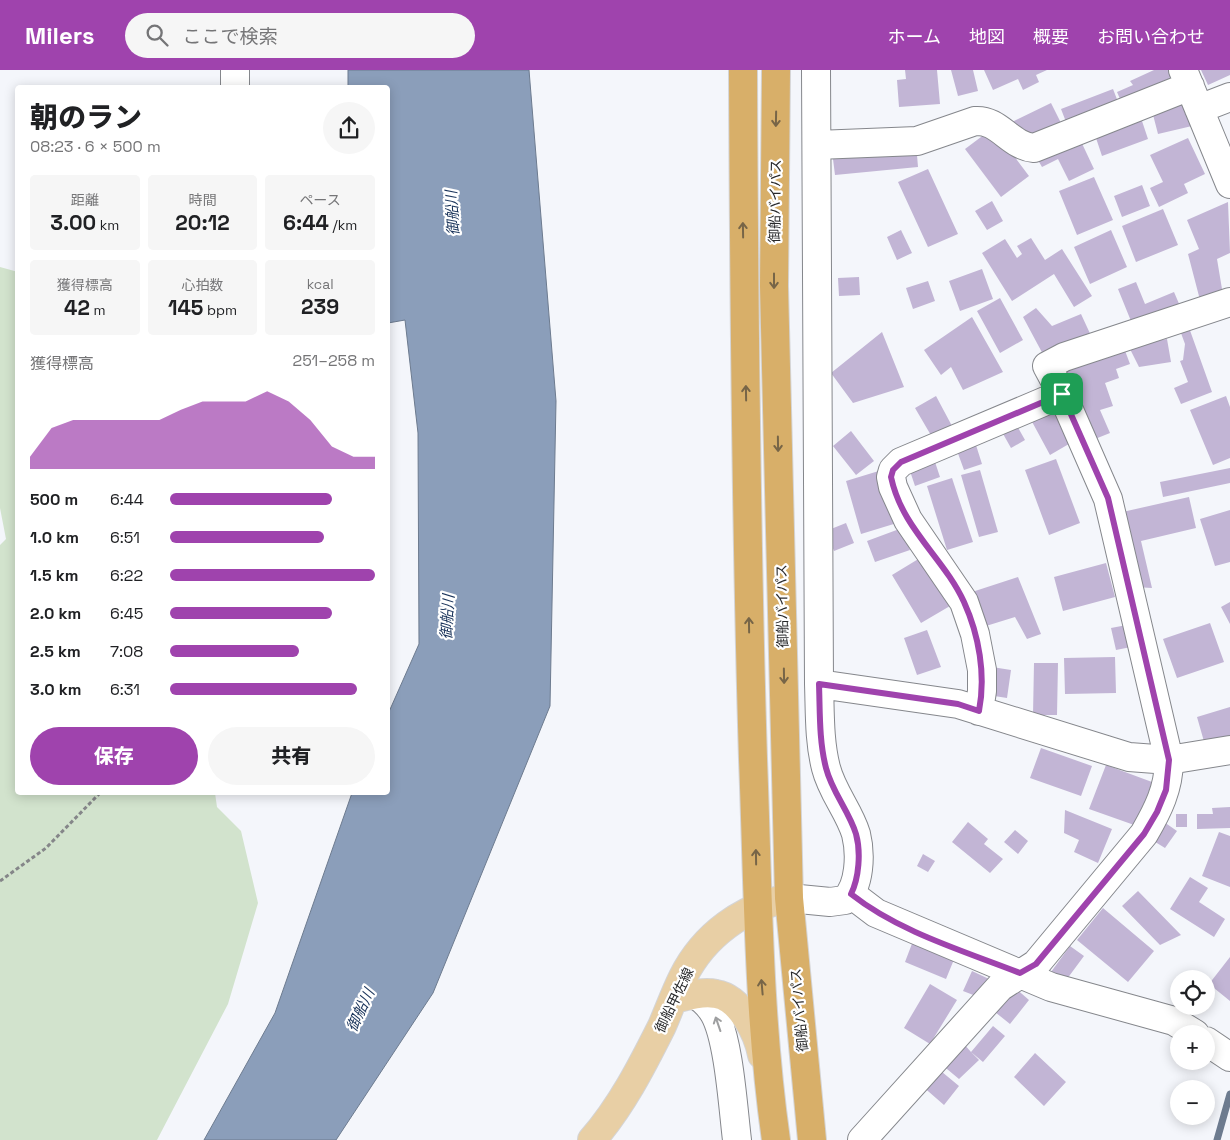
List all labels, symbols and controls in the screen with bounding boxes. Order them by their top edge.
search box [125,13,475,58]
text: Milers [25,20,95,51]
icon: search [143,21,171,49]
text: ここで検索 [183,24,278,49]
text: ホーム [888,25,941,48]
text: 地図 [969,25,1005,48]
text: 概要 [1033,25,1069,48]
text: お問い合わせ [1097,25,1205,48]
text: 朝のラン [30,99,142,135]
button: share [323,102,375,154]
one-way arrow [771,110,781,126]
text: 08:23 · 6 × 500 m [30,136,161,157]
street label: 御船バイパス [765,159,785,243]
water label: 御船川 [441,188,463,236]
text: 距離 [71,191,99,209]
text: 時間 [188,191,216,209]
text: ペース [300,191,341,209]
text: 3.00 [50,209,96,236]
text: 20:12 [175,209,230,236]
text: 6:44 [283,209,329,236]
text: km [96,216,119,234]
text: /km [329,216,357,234]
one-way arrow [739,222,748,238]
one-way arrow [769,272,779,289]
text: kcal [307,275,334,293]
text: 獲得標高 [57,276,113,294]
text: 心拍数 [181,276,223,294]
text: 239 [301,293,339,320]
text: 42 [64,294,90,321]
text: 145 [168,294,203,321]
text: m [90,301,106,319]
text: bpm [203,301,237,319]
text: 251–258 m [293,350,375,371]
text: 獲得標高 [30,353,94,374]
pin [1041,373,1083,415]
icon: arrive [1048,380,1076,408]
one-way arrow [741,385,751,401]
one-way arrow [773,435,782,451]
text: 500 m [30,489,78,510]
text: 6:44 [110,489,144,510]
text: 1.0 km [30,527,79,548]
text: 6:51 [110,527,140,548]
street label: 御船バイパス [772,564,792,648]
text: 1.5 km [30,565,78,586]
text: 6:22 [110,565,143,586]
water label: 御船川 [436,592,458,640]
text: 2.0 km [30,603,81,624]
text: 6:45 [110,603,143,624]
one-way arrow [744,617,754,634]
text: 2.5 km [30,641,81,662]
text: 7:08 [110,641,143,662]
one-way arrow [779,668,788,684]
text: 3.0 km [30,679,81,700]
text: 6:31 [110,679,140,700]
button: 保存 [30,727,198,785]
button: 共有 [208,727,375,785]
one-way arrow [751,850,761,866]
street label: 御船甲佐線 [651,965,697,1035]
street label: 御船バイパス [786,968,812,1052]
map controls [1170,970,1215,1125]
button: locate [1170,970,1215,1015]
one-way arrow [757,979,766,995]
water label: 御船川 [342,984,379,1034]
one-way arrow [713,1017,722,1032]
button: + [1170,1025,1215,1070]
button: − [1170,1080,1215,1125]

